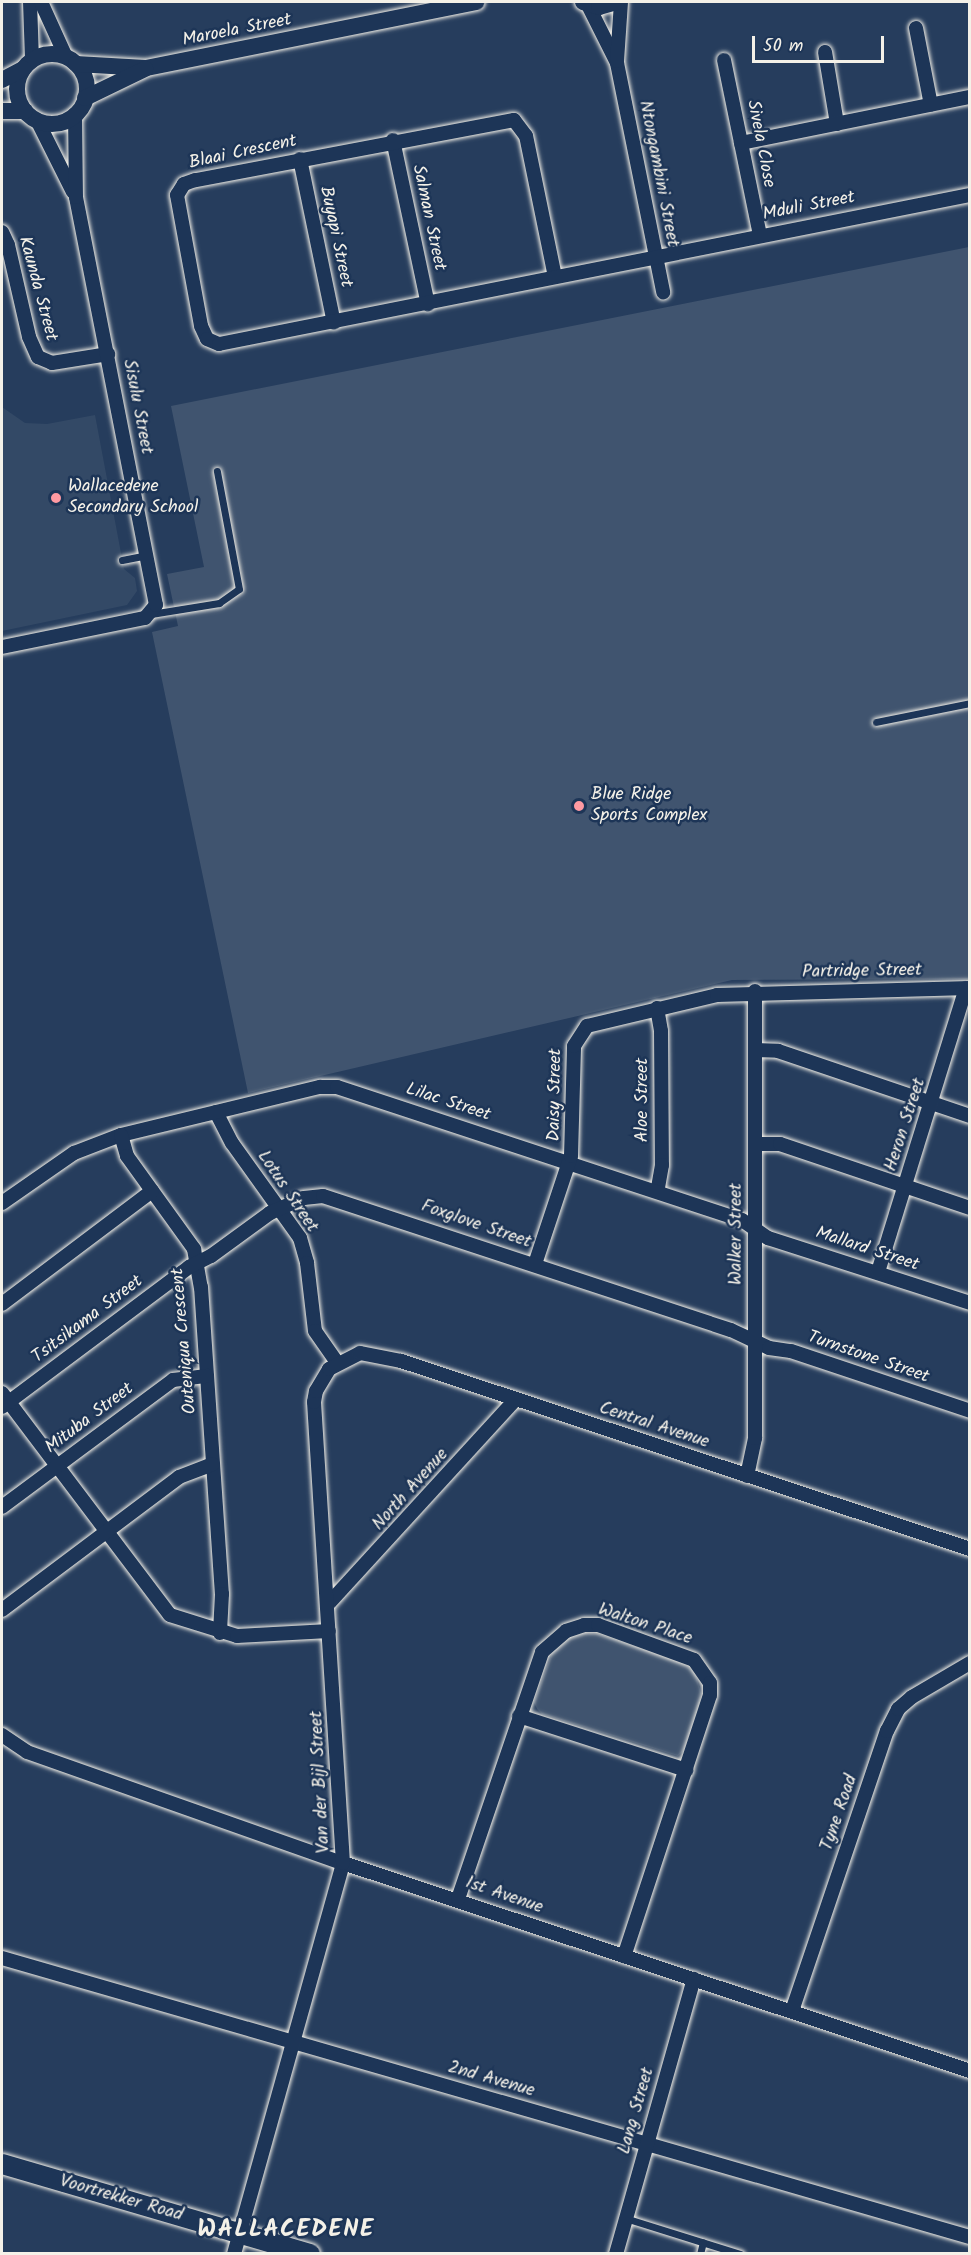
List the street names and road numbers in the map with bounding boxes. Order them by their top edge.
street label: Maroela Street [181,10,293,52]
street label: Sivela Close [741,98,779,190]
street label: Ntongambini Street [633,99,683,249]
street label: Blaai Crescent [187,131,299,175]
street label: Salman Street [406,163,450,273]
street label: Buyapi Street [314,184,356,290]
street label: Mduli Street [761,187,857,227]
street label: Kaunda Street [13,234,61,344]
street label: Sisulu Street [117,358,157,456]
street label: Partridge Street [802,960,922,984]
street label: Daisy Street [544,1048,568,1142]
street label: Aloe Street [632,1058,654,1142]
street label: Heron Street [881,1076,931,1174]
street label: Lilac Street [403,1079,493,1127]
street label: Lotus Street [252,1147,322,1237]
street label: Walker Street [726,1183,748,1285]
street label: Foxglove Street [418,1196,534,1254]
street label: Mallard Street [812,1223,922,1277]
street label: Outeniqua Crescent [168,1267,202,1415]
street label: Tsitsikama Street [28,1271,148,1369]
street label: Turnstone Street [804,1327,932,1389]
street label: Mituba Street [42,1379,138,1459]
street label: Central Avenue [596,1398,712,1454]
street label: North Avenue [368,1444,454,1536]
street label: Walton Place [595,1600,695,1650]
street label: Van der Bijl Street [306,1710,336,1854]
street label: Tyne Road [817,1772,863,1854]
street label: 1st Avenue [462,1873,546,1919]
street label: 2nd Avenue [445,2057,537,2103]
street label: Lang Street [614,2065,660,2157]
street label: Voortrekker Road [57,2171,185,2227]

